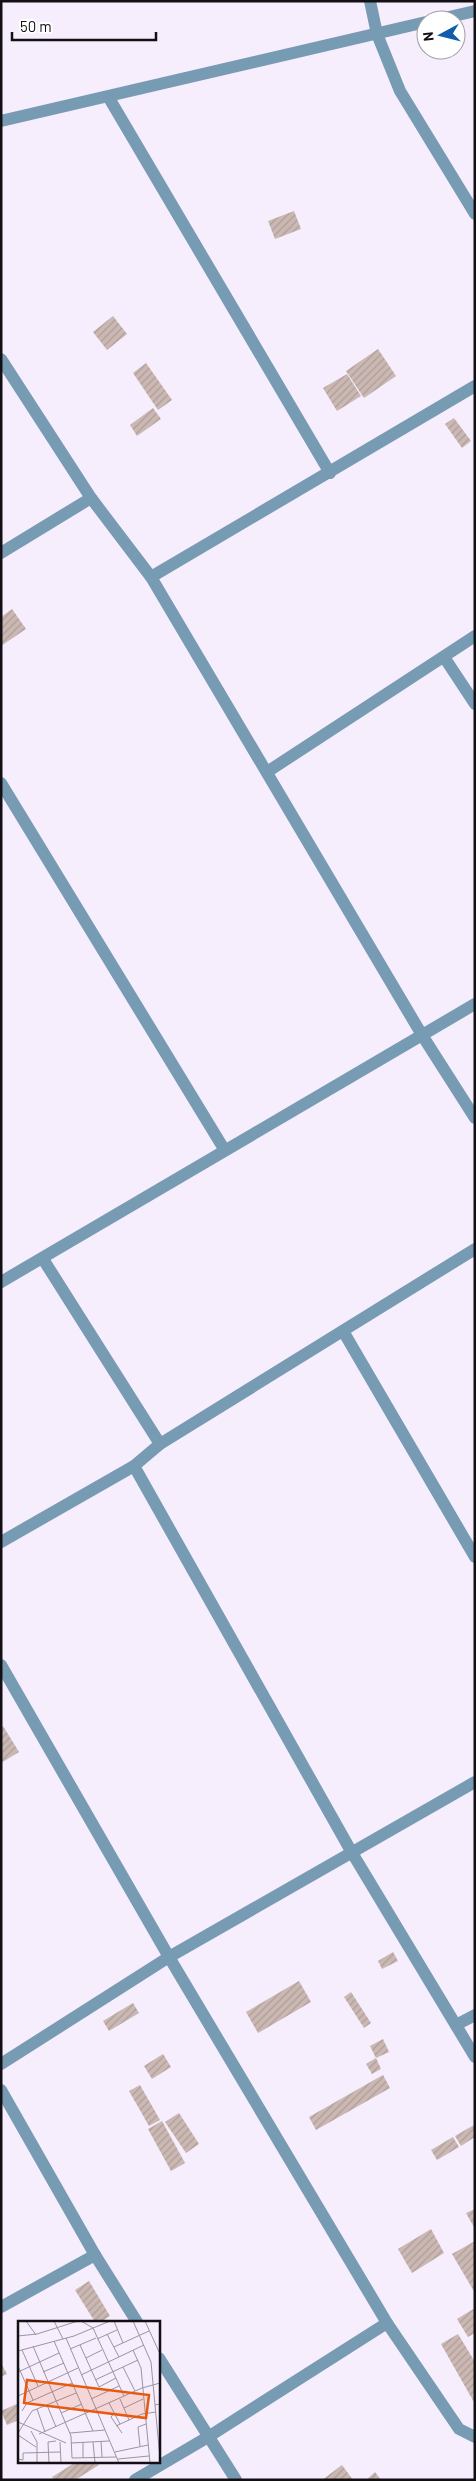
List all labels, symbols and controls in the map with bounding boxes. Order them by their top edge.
scale bar [12,10,156,42]
north arrow [416,10,466,60]
text: 50 m [20,17,52,35]
text: N [419,31,437,42]
inset map [18,2321,160,2464]

